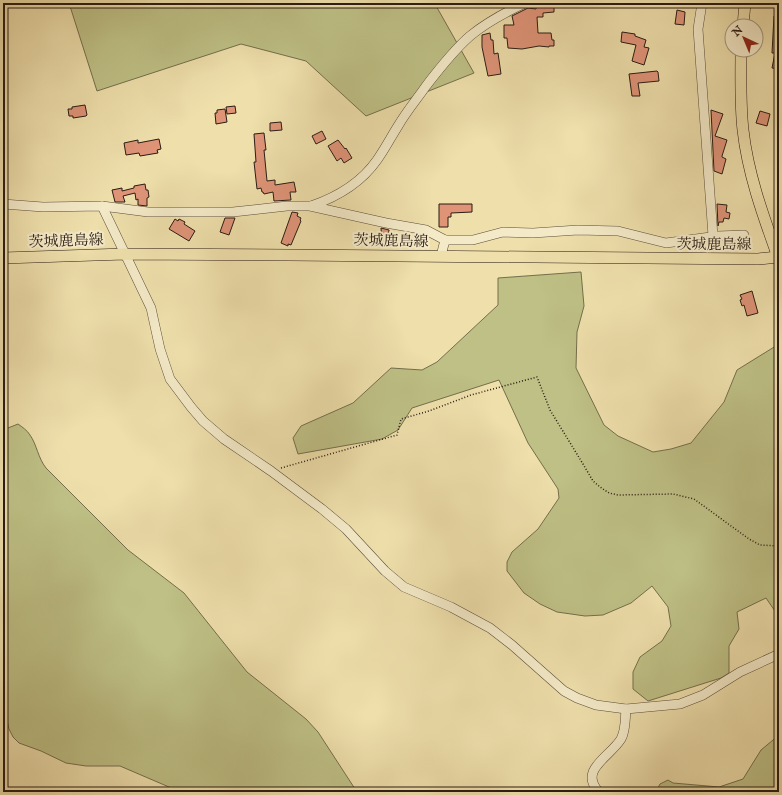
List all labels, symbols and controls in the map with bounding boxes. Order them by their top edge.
north arrow [724,18,764,58]
text: N [729,23,746,41]
street label: 茨城鹿島線 [28,230,104,252]
street label: 茨城鹿島線 [353,231,429,251]
street label: 茨城鹿島線 [676,235,752,254]

